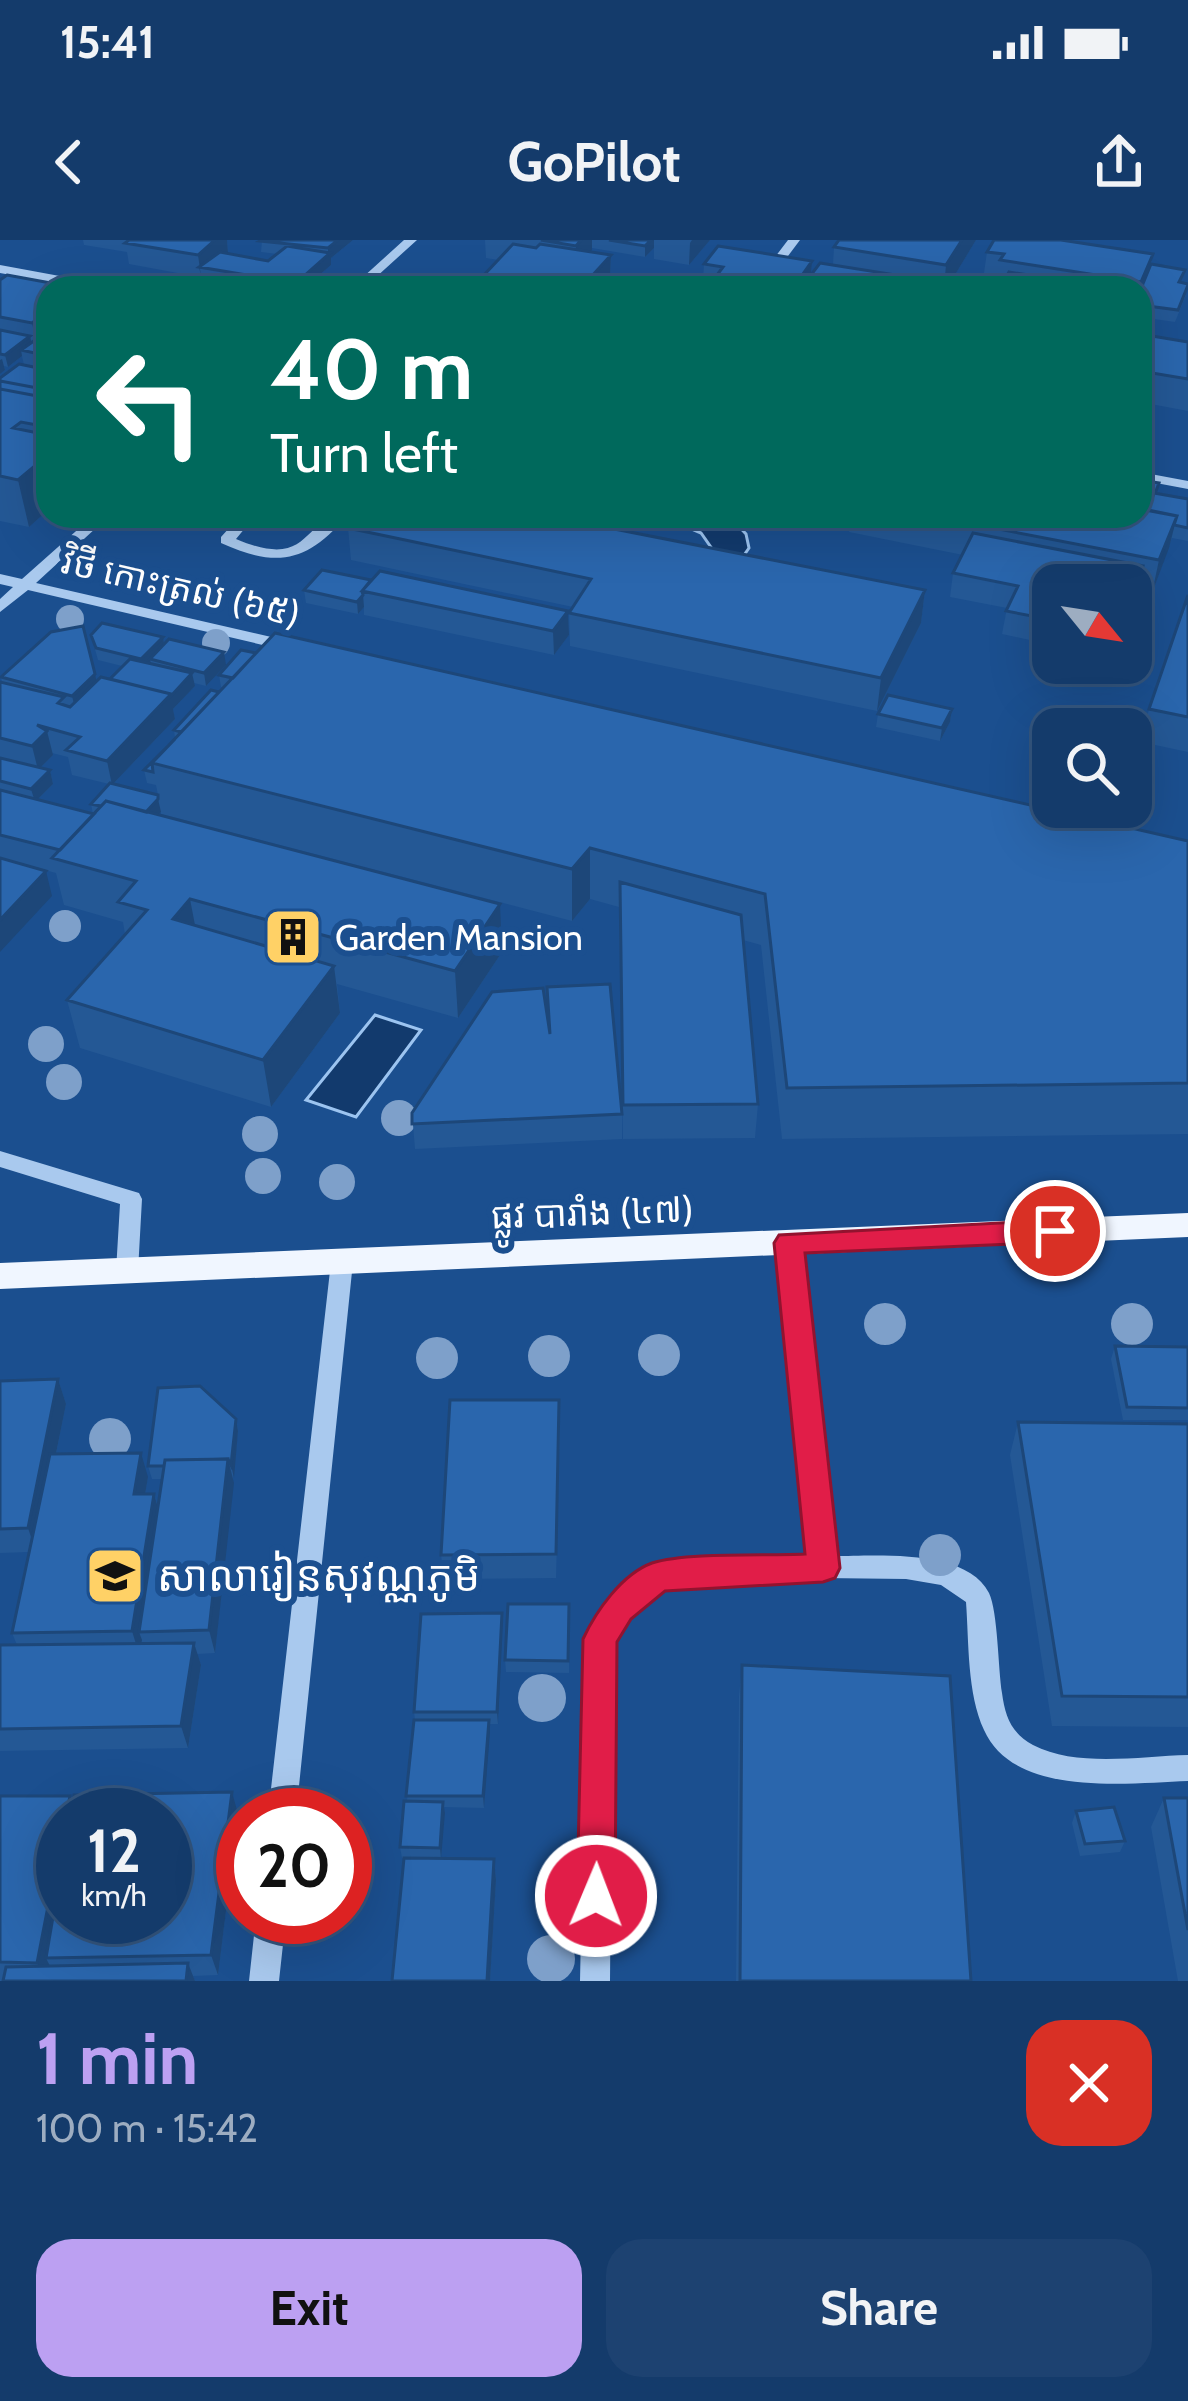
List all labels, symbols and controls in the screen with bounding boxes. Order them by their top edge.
text: 15:41 [60,15,155,69]
icon: back [36,129,102,195]
text: GoPilot [507,129,681,195]
icon: share [1086,129,1152,195]
text: 40 m [270,318,473,420]
icon: left [72,324,228,480]
text: Turn left [270,420,458,486]
street label: វិថី កោះត្រល់ (៦៥) [57,538,304,636]
north arrow [1032,564,1152,684]
map controls [1032,564,1152,828]
button: search [1032,708,1152,828]
building icon: Garden Mansion [262,906,324,968]
place label: Garden Mansion [335,915,583,959]
pin [1004,1180,1106,1282]
street label: ផ្លូវ បារាំង (៤៧) [490,1186,694,1248]
icon: arrive [1022,1198,1088,1264]
school or university icon: សាលារៀនសុវណ្ណភូមិ [84,1545,146,1607]
place label: សាលារៀនសុវណ្ណភូមិ [157,1550,480,1603]
speed limit sign: 20 [216,1788,372,1944]
text: 12 [87,1814,141,1887]
position arrow [533,1833,659,1959]
text: km/h [81,1877,147,1914]
text: 1 min [36,2015,198,2102]
button: close [1026,2020,1152,2146]
text: 100 m · 15:42 [36,2104,258,2152]
button: Exit [36,2239,582,2377]
button: Share [606,2239,1152,2377]

